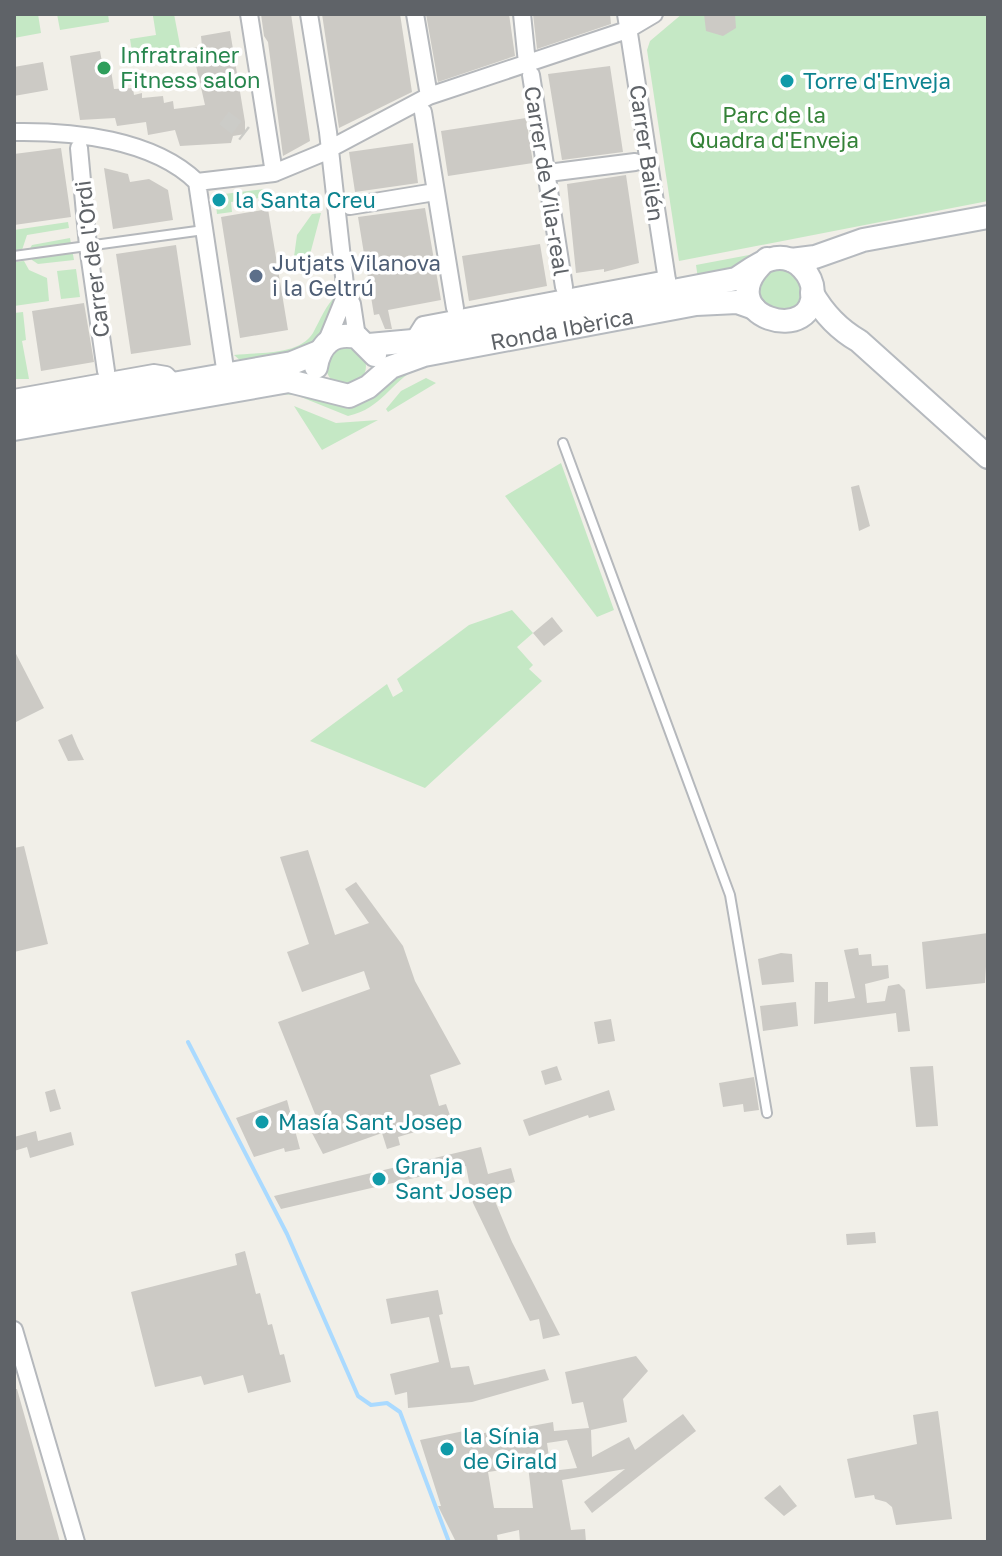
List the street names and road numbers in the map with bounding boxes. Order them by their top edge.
street label: Carrer Bailén [625,83,670,223]
street label: Carrer de Vila-real [519,84,576,278]
street label: Carrer de l'Ordi [68,179,115,339]
street label: Ronda Ibèrica [488,302,636,355]

